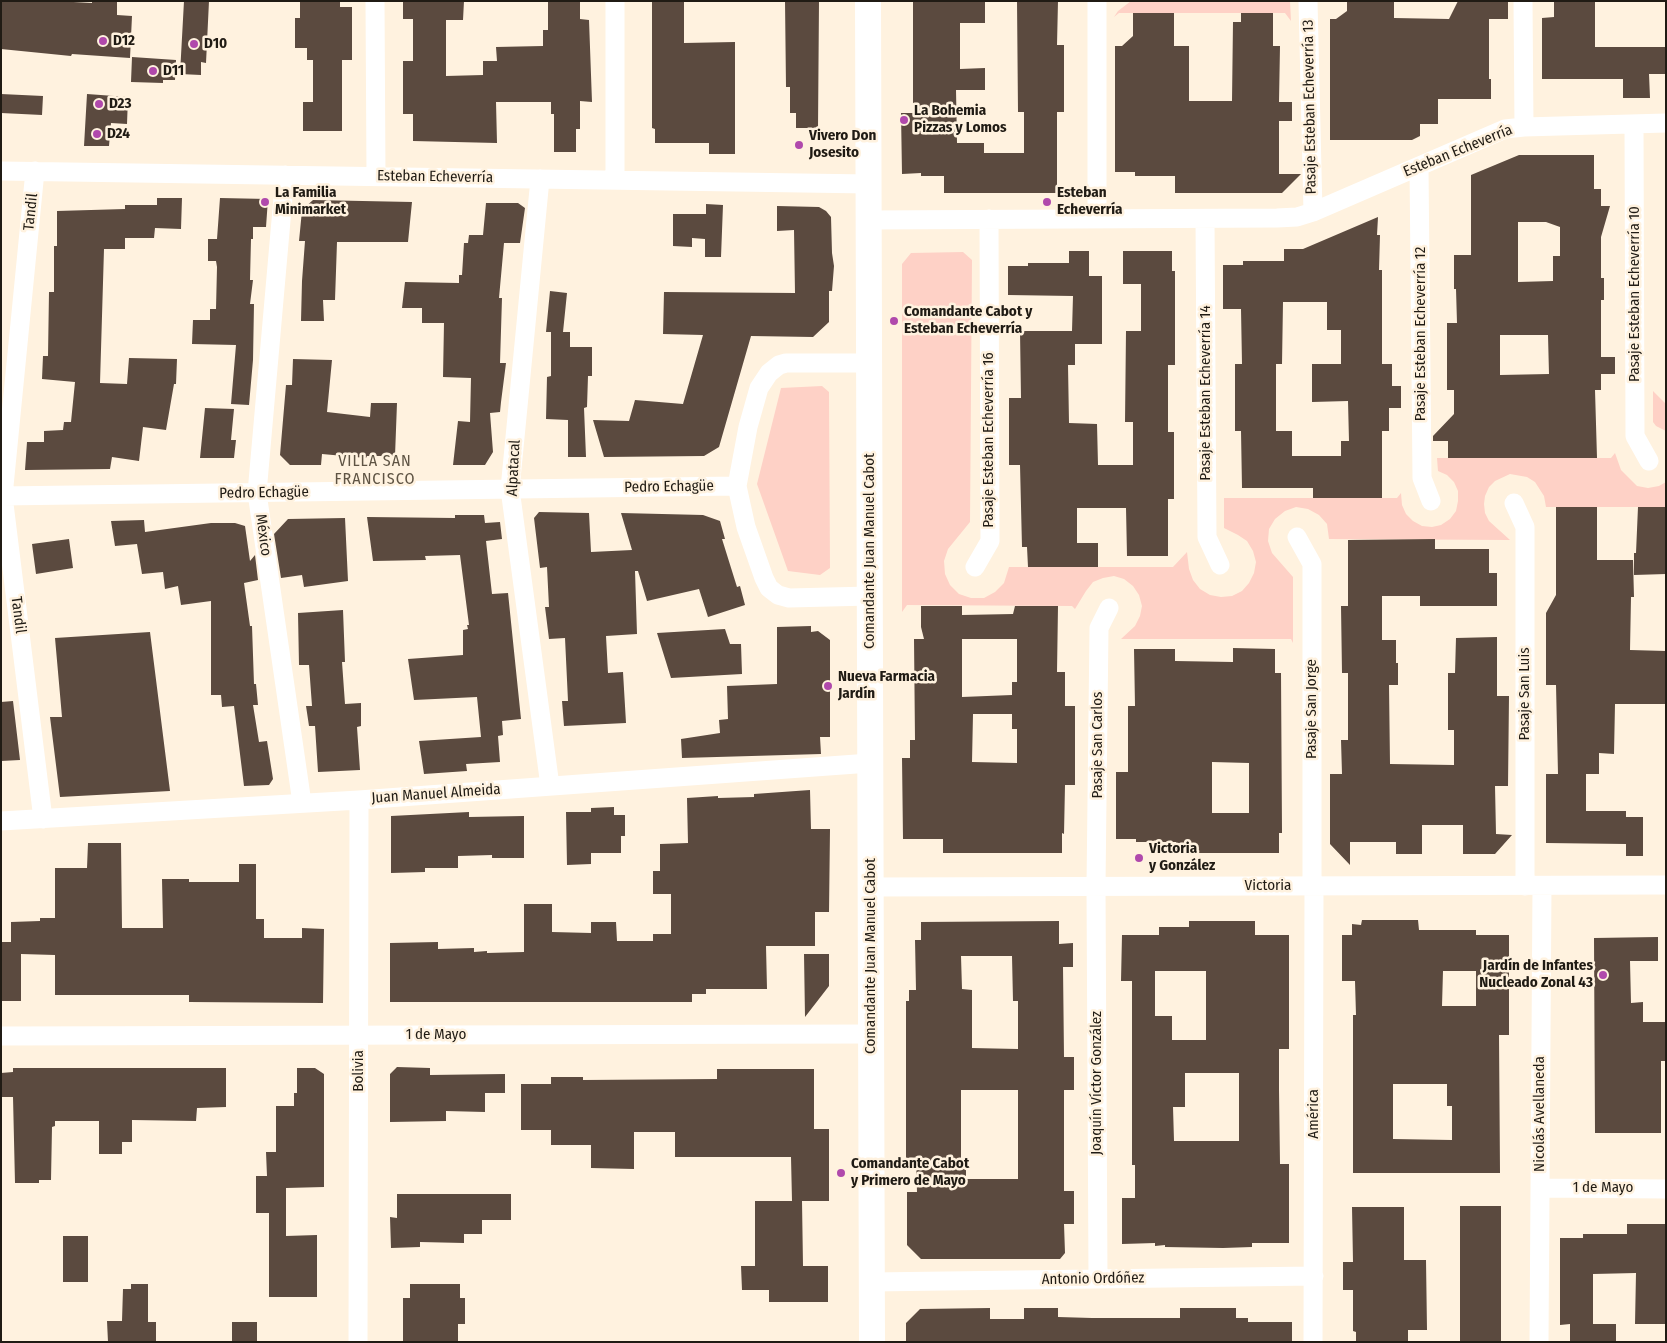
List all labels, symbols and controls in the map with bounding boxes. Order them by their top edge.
street label: Pasaje Esteban Echeverría 13 [1299,19,1321,195]
place label: D12 [113,32,135,50]
marker: D12 [97,35,109,47]
place label: D10 [204,35,227,53]
marker: D10 [188,38,200,50]
place label: D11 [163,62,184,80]
marker: D11 [147,65,159,77]
place label: D23 [109,95,132,113]
marker: D23 [93,98,105,110]
place label: La Bohemia Pizzas y Lomos [914,102,1006,137]
marker: La Bohemia Pizzas y Lomos [898,114,910,126]
street label: Esteban Echeverría [1401,121,1515,181]
place label: D24 [107,125,130,143]
place label: Vivero Don Josesito [809,127,876,162]
marker: D24 [91,128,103,140]
marker: Vivero Don Josesito [793,139,805,151]
street label: Esteban Echeverría [377,167,493,187]
place label: La Familia Minimarket [275,184,346,219]
place label: Esteban Echeverría [1057,184,1123,219]
street label: Tandil [20,193,42,231]
marker: La Familia Minimarket [259,196,271,208]
marker: Esteban Echeverría [1041,196,1053,208]
street label: Pasaje Esteban Echeverría 10 [1626,206,1644,382]
street label: Pasaje Esteban Echeverría 12 [1412,247,1430,421]
place label: Comandante Cabot y Esteban Echeverría [904,303,1032,338]
street label: Pasaje Esteban Echeverría 14 [1197,305,1215,481]
marker: Comandante Cabot y Esteban Echeverría [888,315,900,327]
street label: Pasaje Esteban Echeverría 16 [980,352,998,528]
street label: Alpatacal [504,439,524,497]
district label: VILLA SAN FRANCISCO [333,452,417,490]
street label: Comandante Juan Manuel Cabot [861,453,879,649]
street label: Pedro Echagüe [624,477,714,497]
street label: Pedro Echagüe [219,483,309,503]
street label: México [251,513,275,557]
street label: Tandil [7,595,29,635]
street label: Pasaje San Luis [1516,647,1534,741]
street label: Pasaje San Jorge [1303,659,1321,759]
place label: Nueva Farmacia Jardín [838,668,935,703]
marker: Nueva Farmacia Jardín [822,680,834,692]
street label: Pasaje San Carlos [1089,692,1107,798]
street label: Juan Manuel Almeida [371,781,501,807]
place label: Victoria y González [1149,840,1215,875]
marker: Victoria y González [1133,852,1145,864]
street label: Comandante Juan Manuel Cabot [862,858,880,1054]
street label: Victoria [1245,877,1291,895]
place label: Jardín de Infantes Nucleado Zonal 43 [1479,957,1593,992]
marker: Jardín de Infantes Nucleado Zonal 43 [1597,969,1609,981]
street label: Joaquín Víctor González [1088,1011,1106,1155]
street label: 1 de Mayo [406,1026,466,1044]
street label: Bolivia [350,1050,368,1092]
street label: Nicolás Avellaneda [1531,1056,1549,1172]
street label: América [1305,1089,1323,1139]
place label: Comandante Cabot y Primero de Mayo [851,1155,969,1190]
marker: Comandante Cabot y Primero de Mayo [835,1167,847,1179]
street label: 1 de Mayo [1573,1179,1633,1197]
street label: Antonio Ordóñez [1041,1269,1145,1289]

